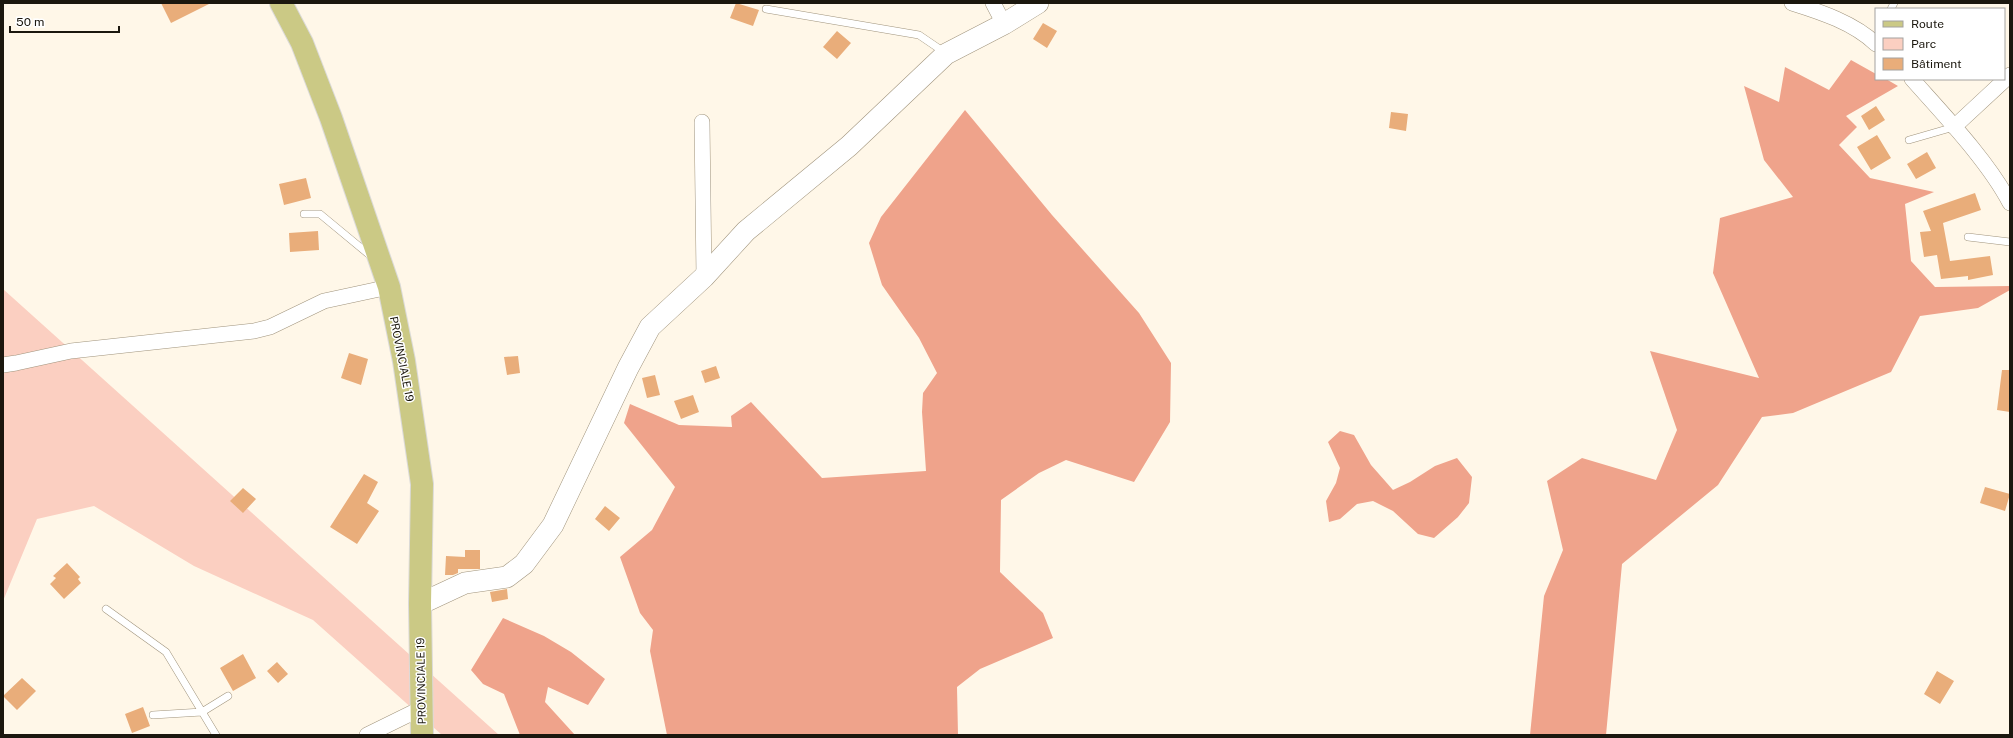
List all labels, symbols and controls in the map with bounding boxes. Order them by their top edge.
scale bar [10,8,119,34]
legend [1875,8,2005,80]
text: 50 m [16,15,44,29]
text: Route [1911,17,1944,31]
text: Parc [1911,37,1936,51]
text: Bâtiment [1911,57,1962,71]
street label: PROVINCIALE 19 [388,315,416,403]
street label: PROVINCIALE 19 [414,637,428,724]

